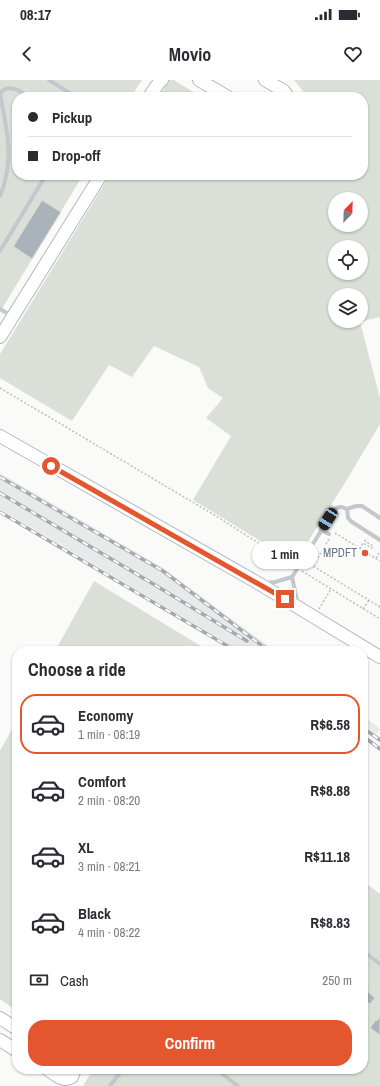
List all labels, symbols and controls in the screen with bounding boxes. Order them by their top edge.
text: 08:17 [20,4,51,25]
text: Movio [169,42,211,67]
icon: back [16,43,38,65]
icon: heart [342,43,364,65]
text: Pickup [52,107,92,128]
text: Drop-off [52,145,101,166]
north arrow [328,192,368,232]
map controls [328,192,368,328]
button: locate [328,240,368,280]
button: layers [328,288,368,328]
route start [42,457,60,475]
car [316,506,340,532]
callout: 1 min [252,541,318,569]
place label: MPDFT [323,545,357,561]
text: 1 min [271,546,299,563]
marker: MPDFT [360,548,370,558]
route end [276,590,294,608]
text: Choose a ride [28,657,126,682]
text: Economy [78,705,133,726]
icon: car [30,706,66,742]
text: R$6.58 [310,714,350,735]
text: 1 min · 08:19 [78,726,140,743]
text: Comfort [78,771,126,792]
icon: car [30,772,66,808]
text: R$8.88 [310,780,350,801]
text: 2 min · 08:20 [78,792,140,809]
text: XL [78,837,94,858]
icon: car [30,838,66,874]
text: R$11.18 [304,846,350,867]
text: 3 min · 08:21 [78,858,140,875]
text: Black [78,903,111,924]
icon: car [30,904,66,940]
text: R$8.83 [310,912,350,933]
text: 4 min · 08:22 [78,924,140,941]
icon: cash [28,969,50,991]
text: Cash [60,970,89,991]
text: 250 m [322,972,352,989]
button: Confirm [28,1020,352,1066]

